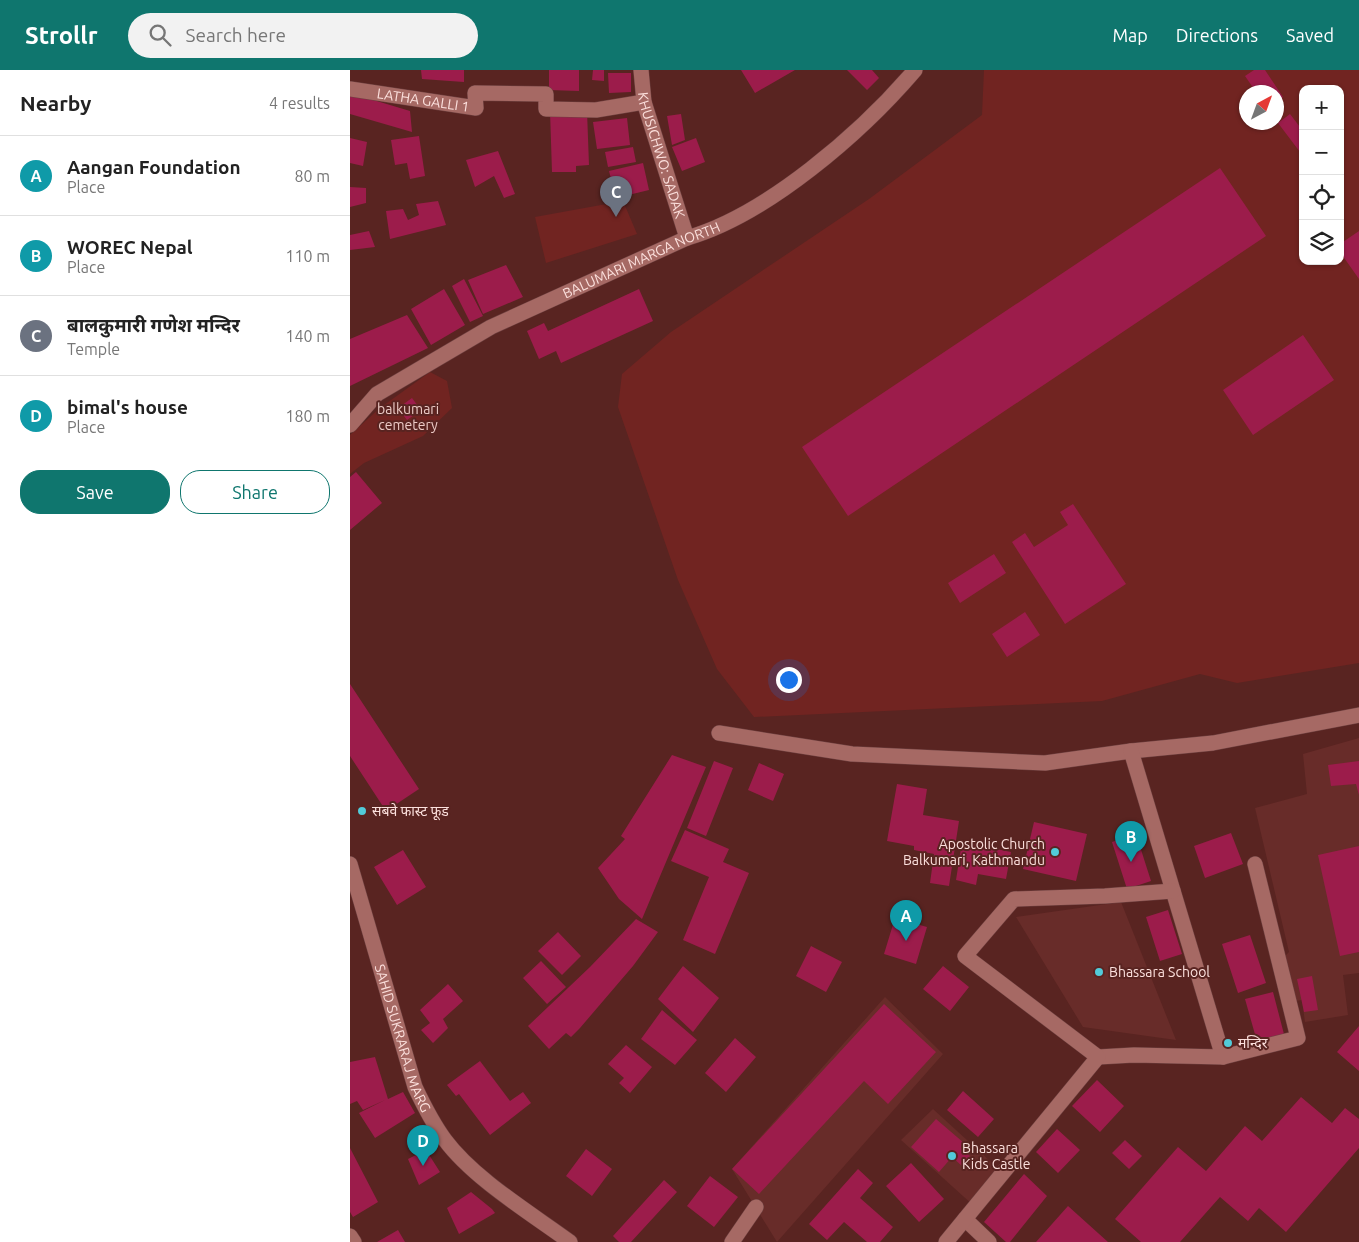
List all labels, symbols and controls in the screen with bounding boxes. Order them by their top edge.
search box [128,13,478,58]
icon: search [146,21,174,49]
text: Strollr [25,22,98,49]
text: Search here [186,24,286,46]
text: Map [1112,25,1148,45]
text: Directions [1176,25,1258,45]
text: Saved [1286,25,1334,45]
street label: LATHA GALLI 1 [376,85,470,115]
north arrow [1239,85,1284,130]
map controls [1299,85,1344,265]
button: + [1299,85,1344,130]
text: Nearby [20,91,91,115]
street label: KHUSICHWO: SADAK [635,91,688,221]
text: 4 results [269,94,330,112]
button: − [1299,130,1344,175]
text: Aangan Foundation [67,156,241,178]
text: A [30,167,42,185]
text: 80 m [294,167,330,185]
button: locate [1299,175,1344,220]
pin: C [600,176,632,217]
text: Place [67,178,105,196]
street label: BALUMARI MARGA NORTH [560,219,722,301]
button: layers [1299,220,1344,265]
text: WOREC Nepal [67,236,193,258]
text: B [31,247,41,265]
text: 110 m [285,247,330,265]
text: Place [67,258,105,276]
text: बालकुमारी गणेश मन्दिर [67,314,240,336]
text: C [31,327,41,345]
text: 140 m [285,327,330,345]
text: Temple [67,340,120,358]
text: bimal's house [67,396,188,418]
park label: balkumari cemetery [377,401,439,433]
text: D [30,407,42,425]
text: 180 m [285,407,330,425]
text: Place [67,418,105,436]
button: Save [20,470,170,514]
button: Share [180,470,330,514]
your location [776,667,802,693]
place label: सबवे फास्ट फूड [372,802,449,821]
marker: सबवे फास्ट फूड [356,805,368,817]
pin: B [1115,821,1147,862]
place label: Apostolic Church Balkumari, Kathmandu [903,836,1045,868]
marker: Apostolic Church Balkumari, Kathmandu [1049,846,1061,858]
pin: A [890,900,922,941]
street label: SAHID SUKRARAJ MARG [372,962,434,1115]
place label: Bhassara School [1109,964,1210,980]
marker: Bhassara School [1093,966,1105,978]
place label: मन्दिर [1238,1035,1268,1051]
marker: मन्दिर [1222,1037,1234,1049]
pin: D [407,1125,439,1166]
place label: Bhassara Kids Castle [962,1140,1030,1172]
marker: Bhassara Kids Castle [946,1150,958,1162]

